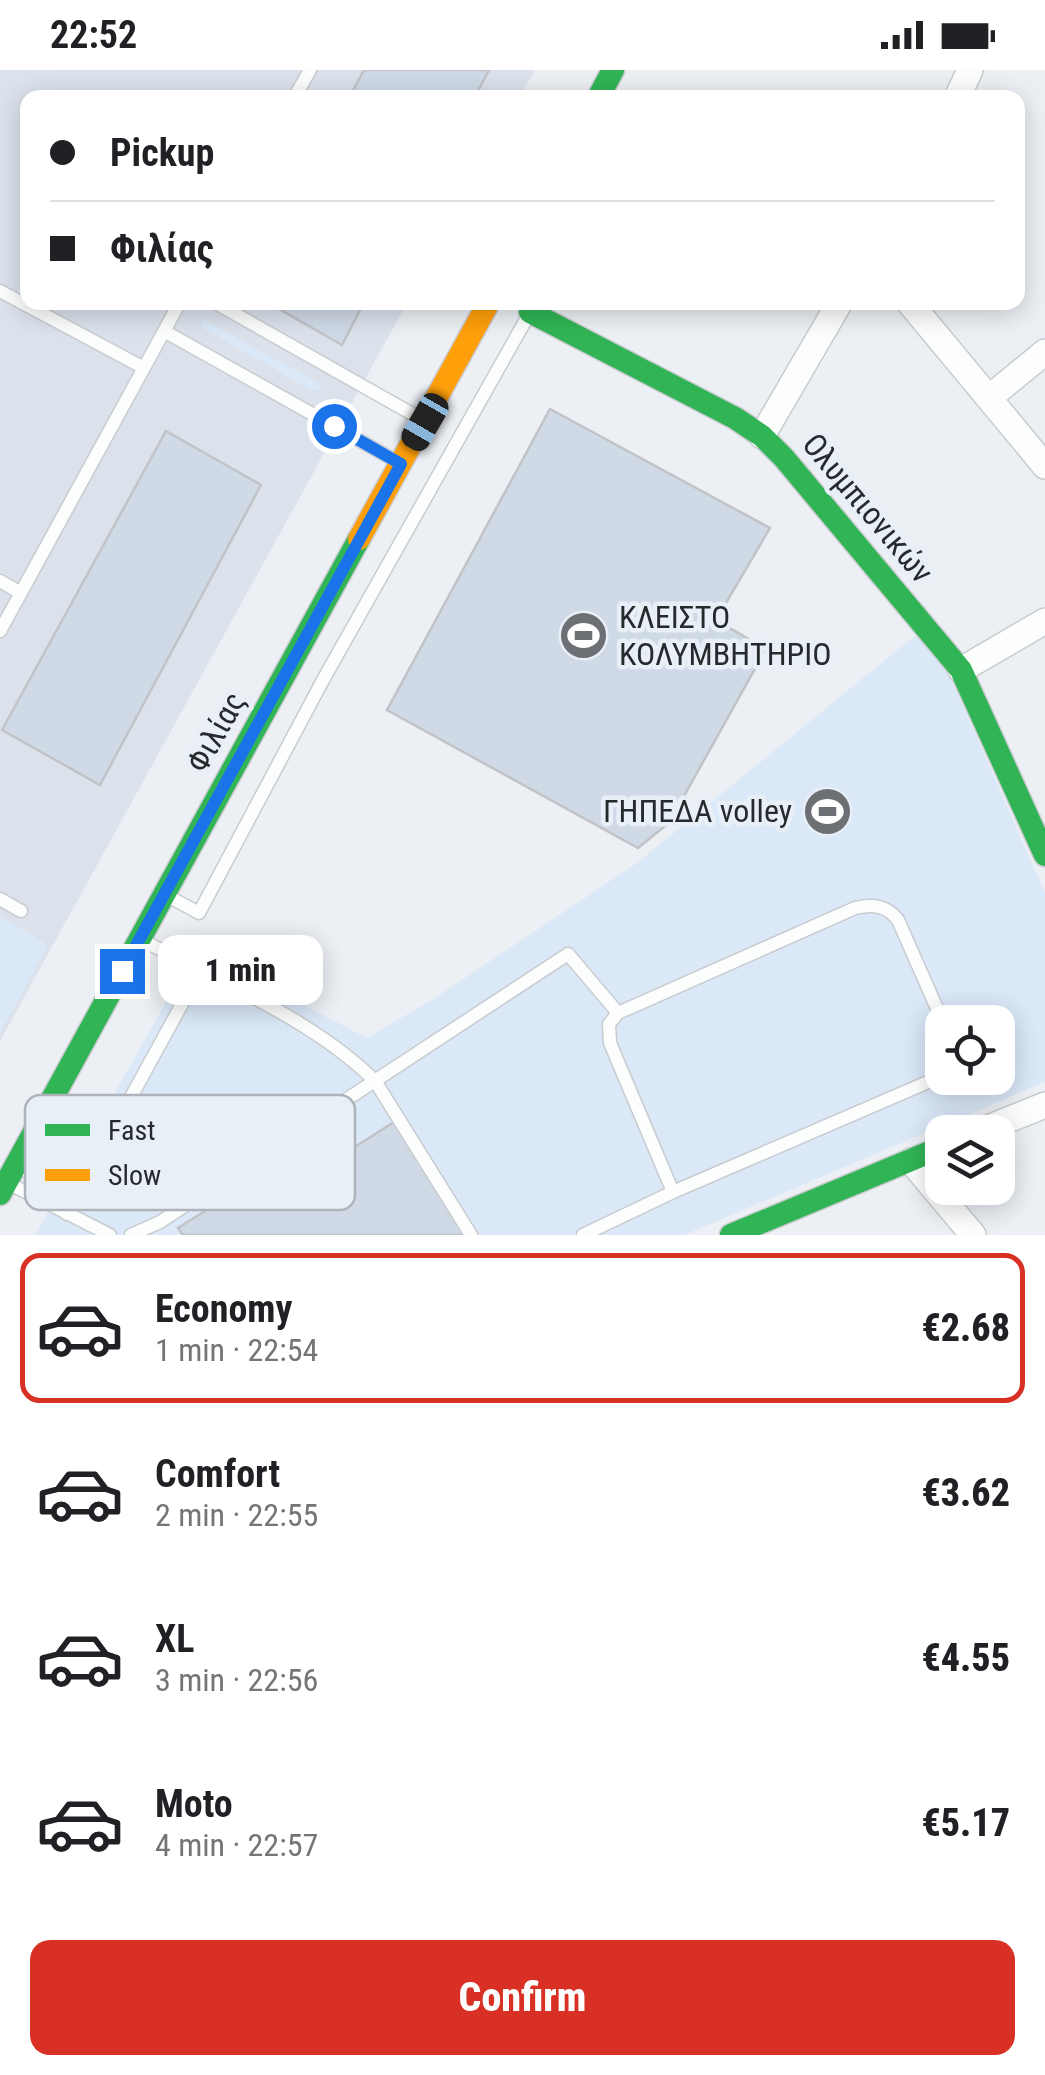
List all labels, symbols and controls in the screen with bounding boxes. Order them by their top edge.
text: 22:52 [50,13,137,57]
text: Pickup [110,131,214,175]
text: Φιλίας [110,227,214,271]
car [397,389,453,455]
route start [312,404,357,449]
street label: Ολυμπιονικών [795,426,941,590]
place label: ΚΛΕΙΣΤΟ ΚΟΛΥΜΒΗΤΗΡΙΟ [619,598,831,673]
sports icon: ΚΛΕΙΣΤΟ ΚΟΛΥΜΒΗΤΗΡΙΟ [558,609,610,661]
street label: Φιλίας [179,685,253,779]
sports icon: ΓΗΠΕΔΑ volley [801,785,853,837]
place label: ΓΗΠΕΔΑ volley [603,792,792,830]
callout: 1 min [157,936,322,1006]
route end [100,949,145,994]
text: 1 min [205,951,276,989]
map controls [925,1005,1015,1205]
button: locate [925,1005,1015,1095]
legend [25,1095,355,1210]
text: Fast [108,1114,155,1147]
button: layers [925,1115,1015,1205]
text: Slow [108,1159,161,1192]
icon: car [35,1283,125,1373]
text: Economy [155,1287,292,1331]
text: €2.68 [921,1306,1010,1350]
text: 1 min · 22:54 [155,1331,318,1369]
icon: car [35,1448,125,1538]
text: Comfort [155,1452,280,1496]
text: €3.62 [921,1471,1010,1515]
text: 2 min · 22:55 [155,1496,318,1534]
icon: car [35,1613,125,1703]
text: XL [155,1617,194,1661]
text: €4.55 [921,1636,1010,1680]
text: 3 min · 22:56 [155,1661,318,1699]
icon: car [35,1778,125,1868]
text: Moto [155,1782,233,1826]
text: €5.17 [921,1801,1010,1845]
text: 4 min · 22:57 [155,1826,318,1864]
button: Confirm [30,1940,1015,2055]

